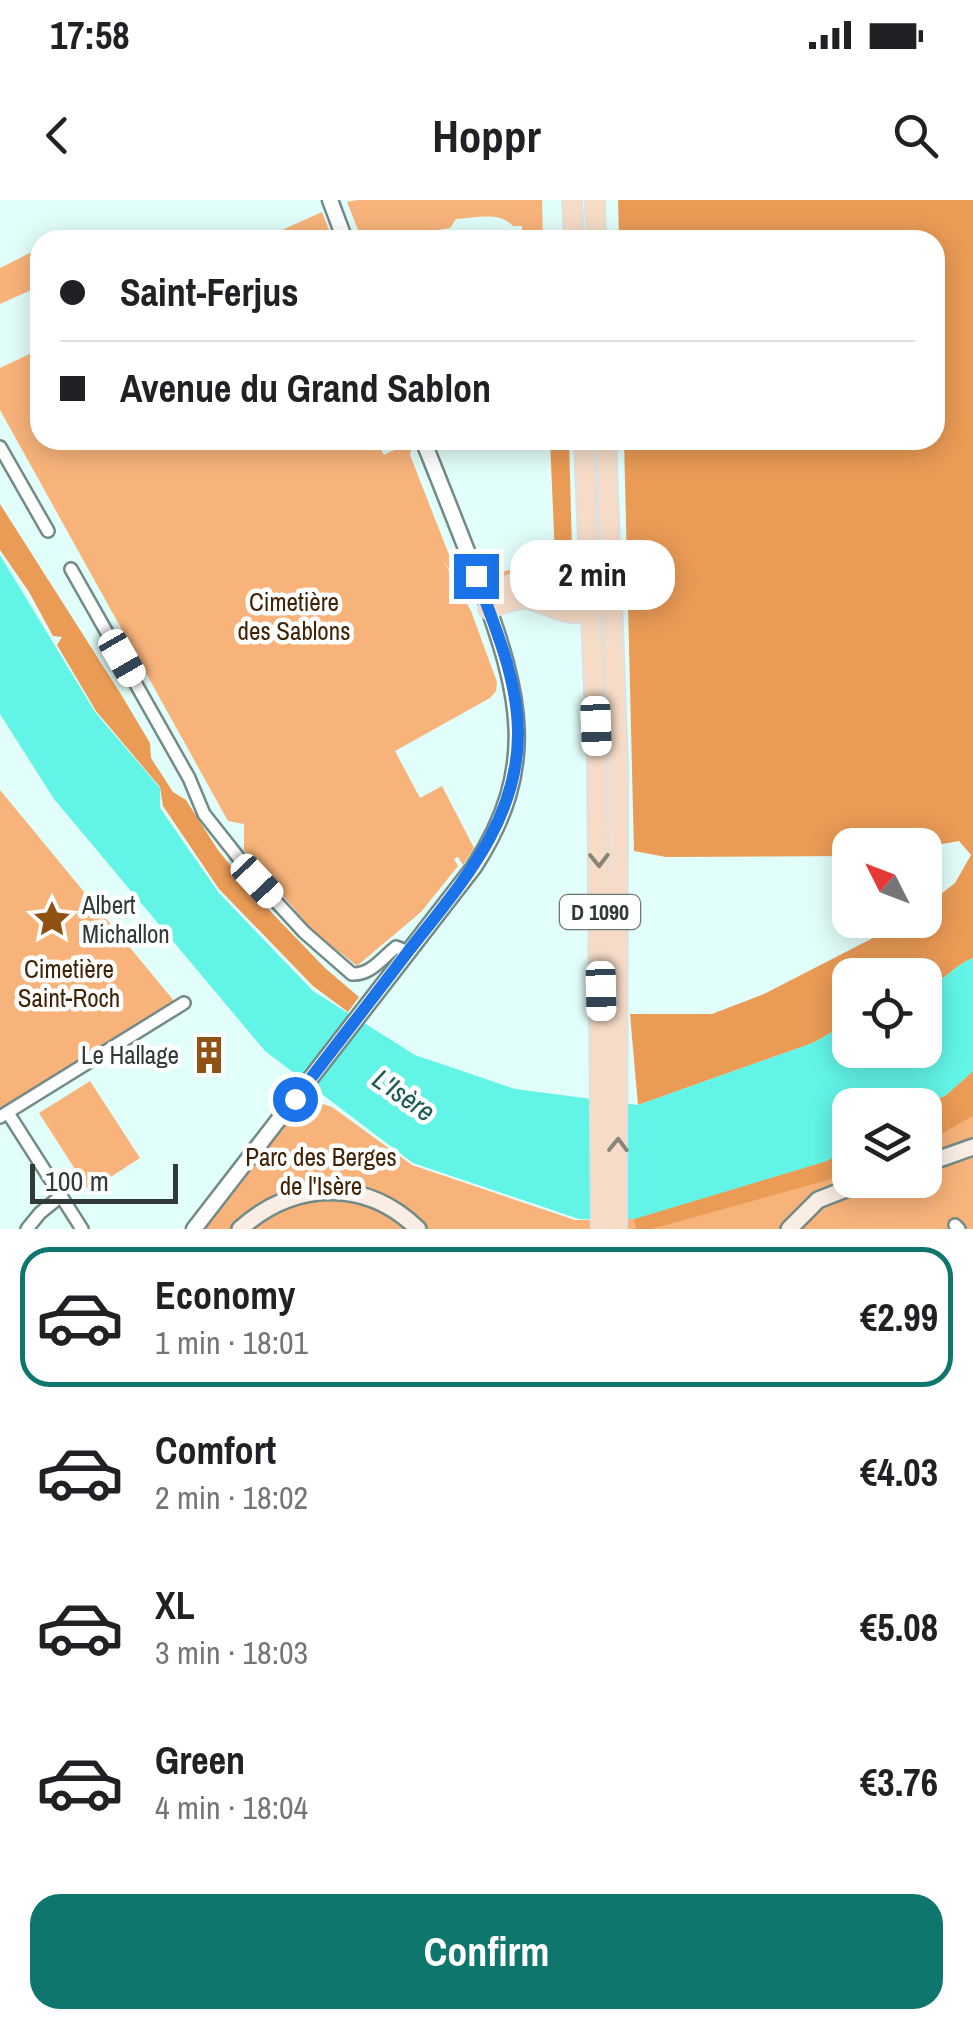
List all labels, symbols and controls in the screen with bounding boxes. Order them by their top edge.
text: 17:58 [50,10,130,61]
text: Hoppr [432,105,541,166]
icon: back [30,108,85,163]
icon: search [888,108,943,163]
text: Saint-Ferjus [120,267,299,318]
text: Avenue du Grand Sablon [120,363,491,414]
callout: 2 min [511,541,676,611]
text: 2 min [558,553,627,596]
route end [454,554,499,599]
park label: Cimetière des Sablons [238,585,350,648]
car [94,625,150,691]
car [580,695,612,757]
north arrow [832,828,942,938]
map controls [832,828,942,1198]
car [226,849,288,913]
one-way arrow [588,852,609,868]
place label: Albert Michallon [81,888,170,951]
road number: D 1090 [560,895,640,929]
place icon: Albert Michallon [31,898,73,940]
park label: Cimetière Saint-Roch [18,952,120,1015]
button: locate [832,958,942,1068]
car [585,961,617,1021]
building icon: Le Hallage [188,1034,230,1076]
place label: Le Hallage [81,1038,179,1072]
water label: L'Isère [365,1060,443,1130]
route start [273,1077,318,1122]
button: layers [832,1088,942,1198]
one-way arrow [607,1136,629,1152]
park label: Parc des Berges de l'Isère [245,1140,397,1203]
scale bar [30,1159,178,1204]
text: 100 m [45,1162,109,1200]
text: Economy [155,1270,295,1321]
icon: car [35,1272,125,1362]
text: €2.99 [860,1292,938,1343]
text: 1 min · 18:01 [155,1321,308,1364]
text: Comfort [155,1425,276,1476]
icon: car [35,1427,125,1517]
text: €4.03 [860,1447,938,1498]
text: 2 min · 18:02 [155,1476,308,1519]
text: XL [155,1580,195,1631]
icon: car [35,1582,125,1672]
text: €5.08 [860,1602,938,1653]
text: 3 min · 18:03 [155,1631,308,1674]
text: Green [155,1735,245,1786]
icon: car [35,1737,125,1827]
text: €3.76 [860,1757,938,1808]
text: 4 min · 18:04 [155,1786,308,1829]
button: Confirm [30,1894,943,2009]

